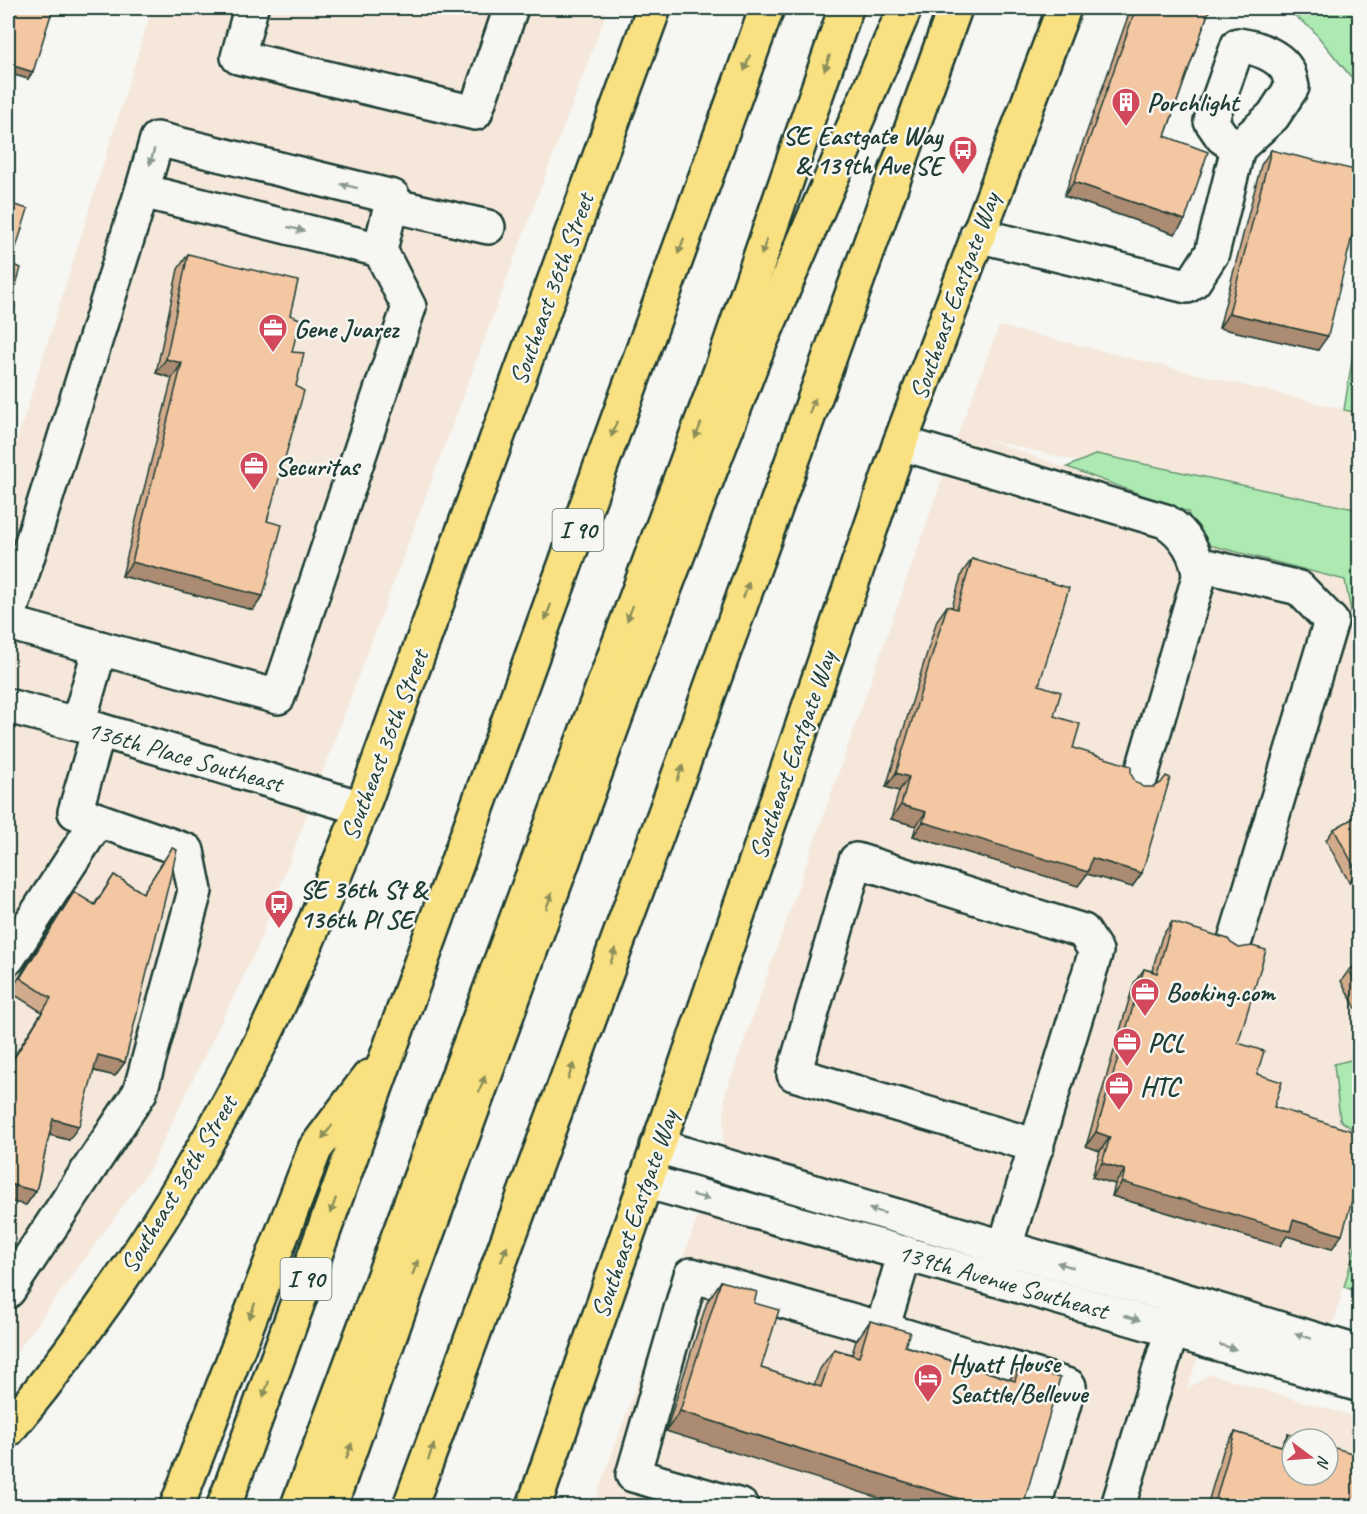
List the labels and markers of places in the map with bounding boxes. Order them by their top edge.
building icon: Porchlight [1110,86,1142,128]
place label: Porchlight [1147,86,1241,119]
place label: SE Eastgate Way & 139th Ave SE [783,119,947,182]
bus stop icon: SE Eastgate Way & 139th Ave SE [947,134,979,176]
office icon: Gene Juarez [257,312,289,354]
place label: Gene Juarez [294,312,400,345]
office icon: Securitas [238,450,270,492]
place label: Securitas [275,450,362,483]
place label: SE 36th St & 136th Pl SE [300,873,429,936]
bus stop icon: SE 36th St & 136th Pl SE [263,888,295,930]
office icon: Booking.com [1129,976,1161,1018]
place label: Booking.com [1166,976,1277,1009]
office icon: PCL [1111,1026,1143,1068]
place label: PCL [1148,1026,1185,1059]
office icon: HTC [1103,1070,1135,1112]
place label: HTC [1140,1070,1182,1103]
place label: Hyatt House Seattle/Bellevue [949,1347,1090,1410]
hotel icon: Hyatt House Seattle/Bellevue [912,1362,944,1404]

